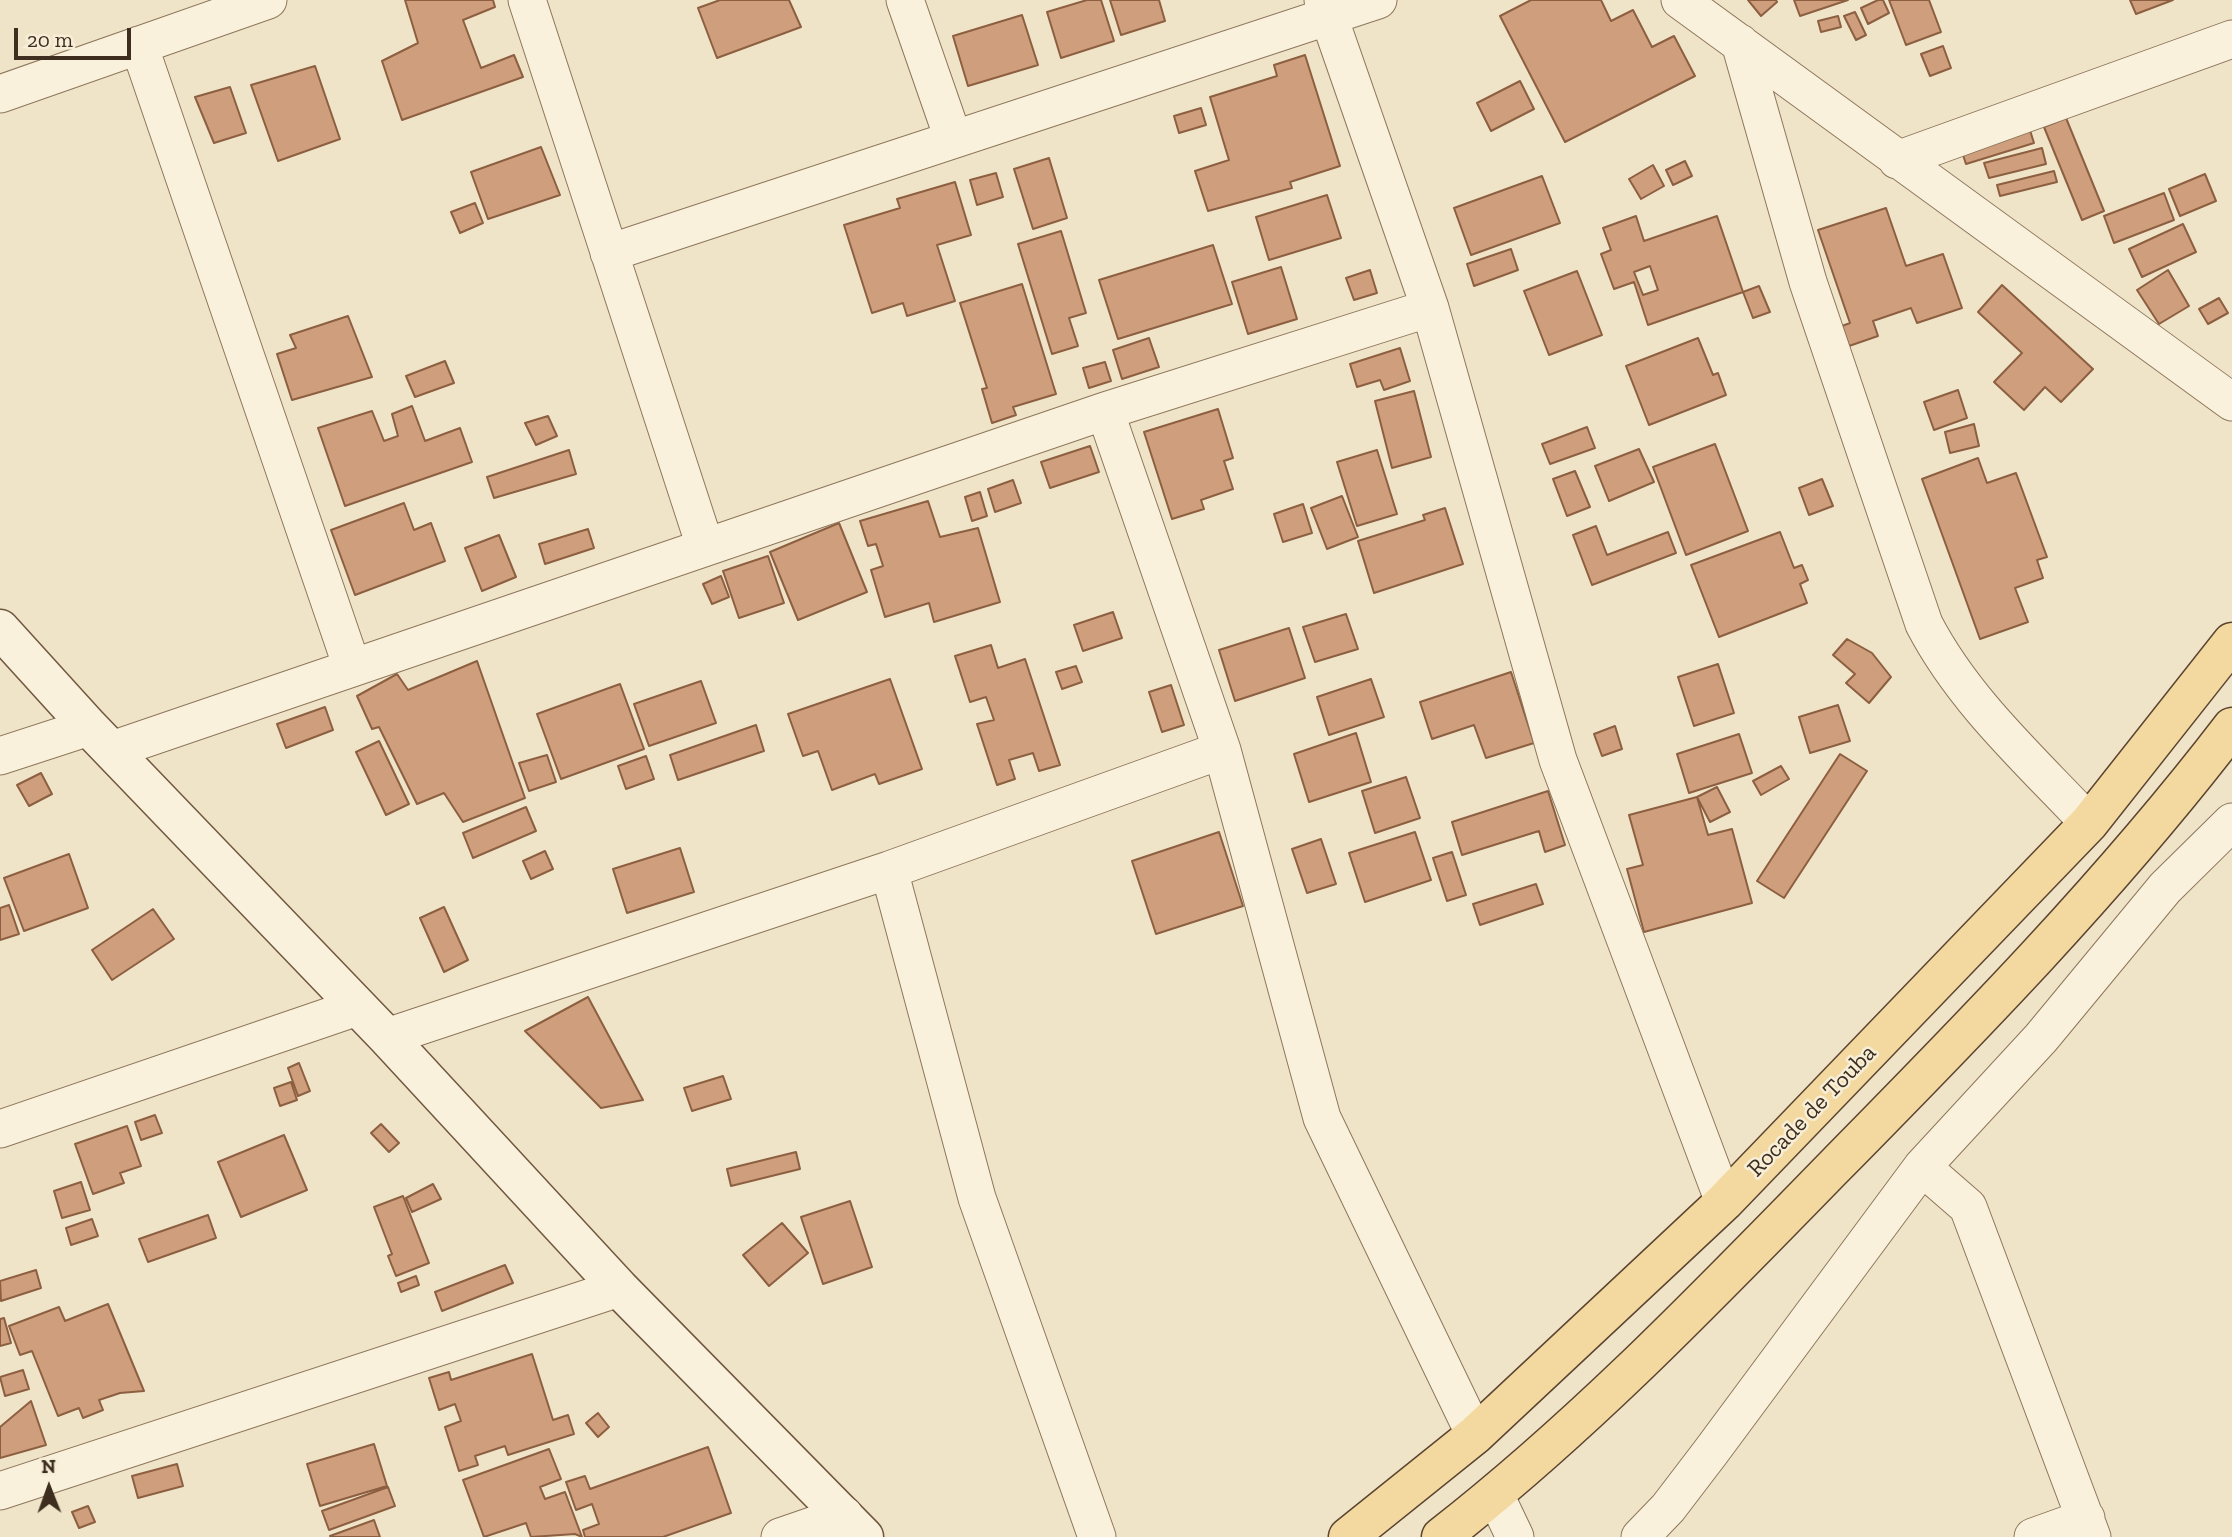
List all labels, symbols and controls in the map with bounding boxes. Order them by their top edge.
scale bar [18,14,135,58]
text: 20 m [27,27,73,52]
street label: Rocade de Touba [1742,1039,1882,1183]
north arrow [14,1453,84,1523]
text: N [41,1455,56,1478]

